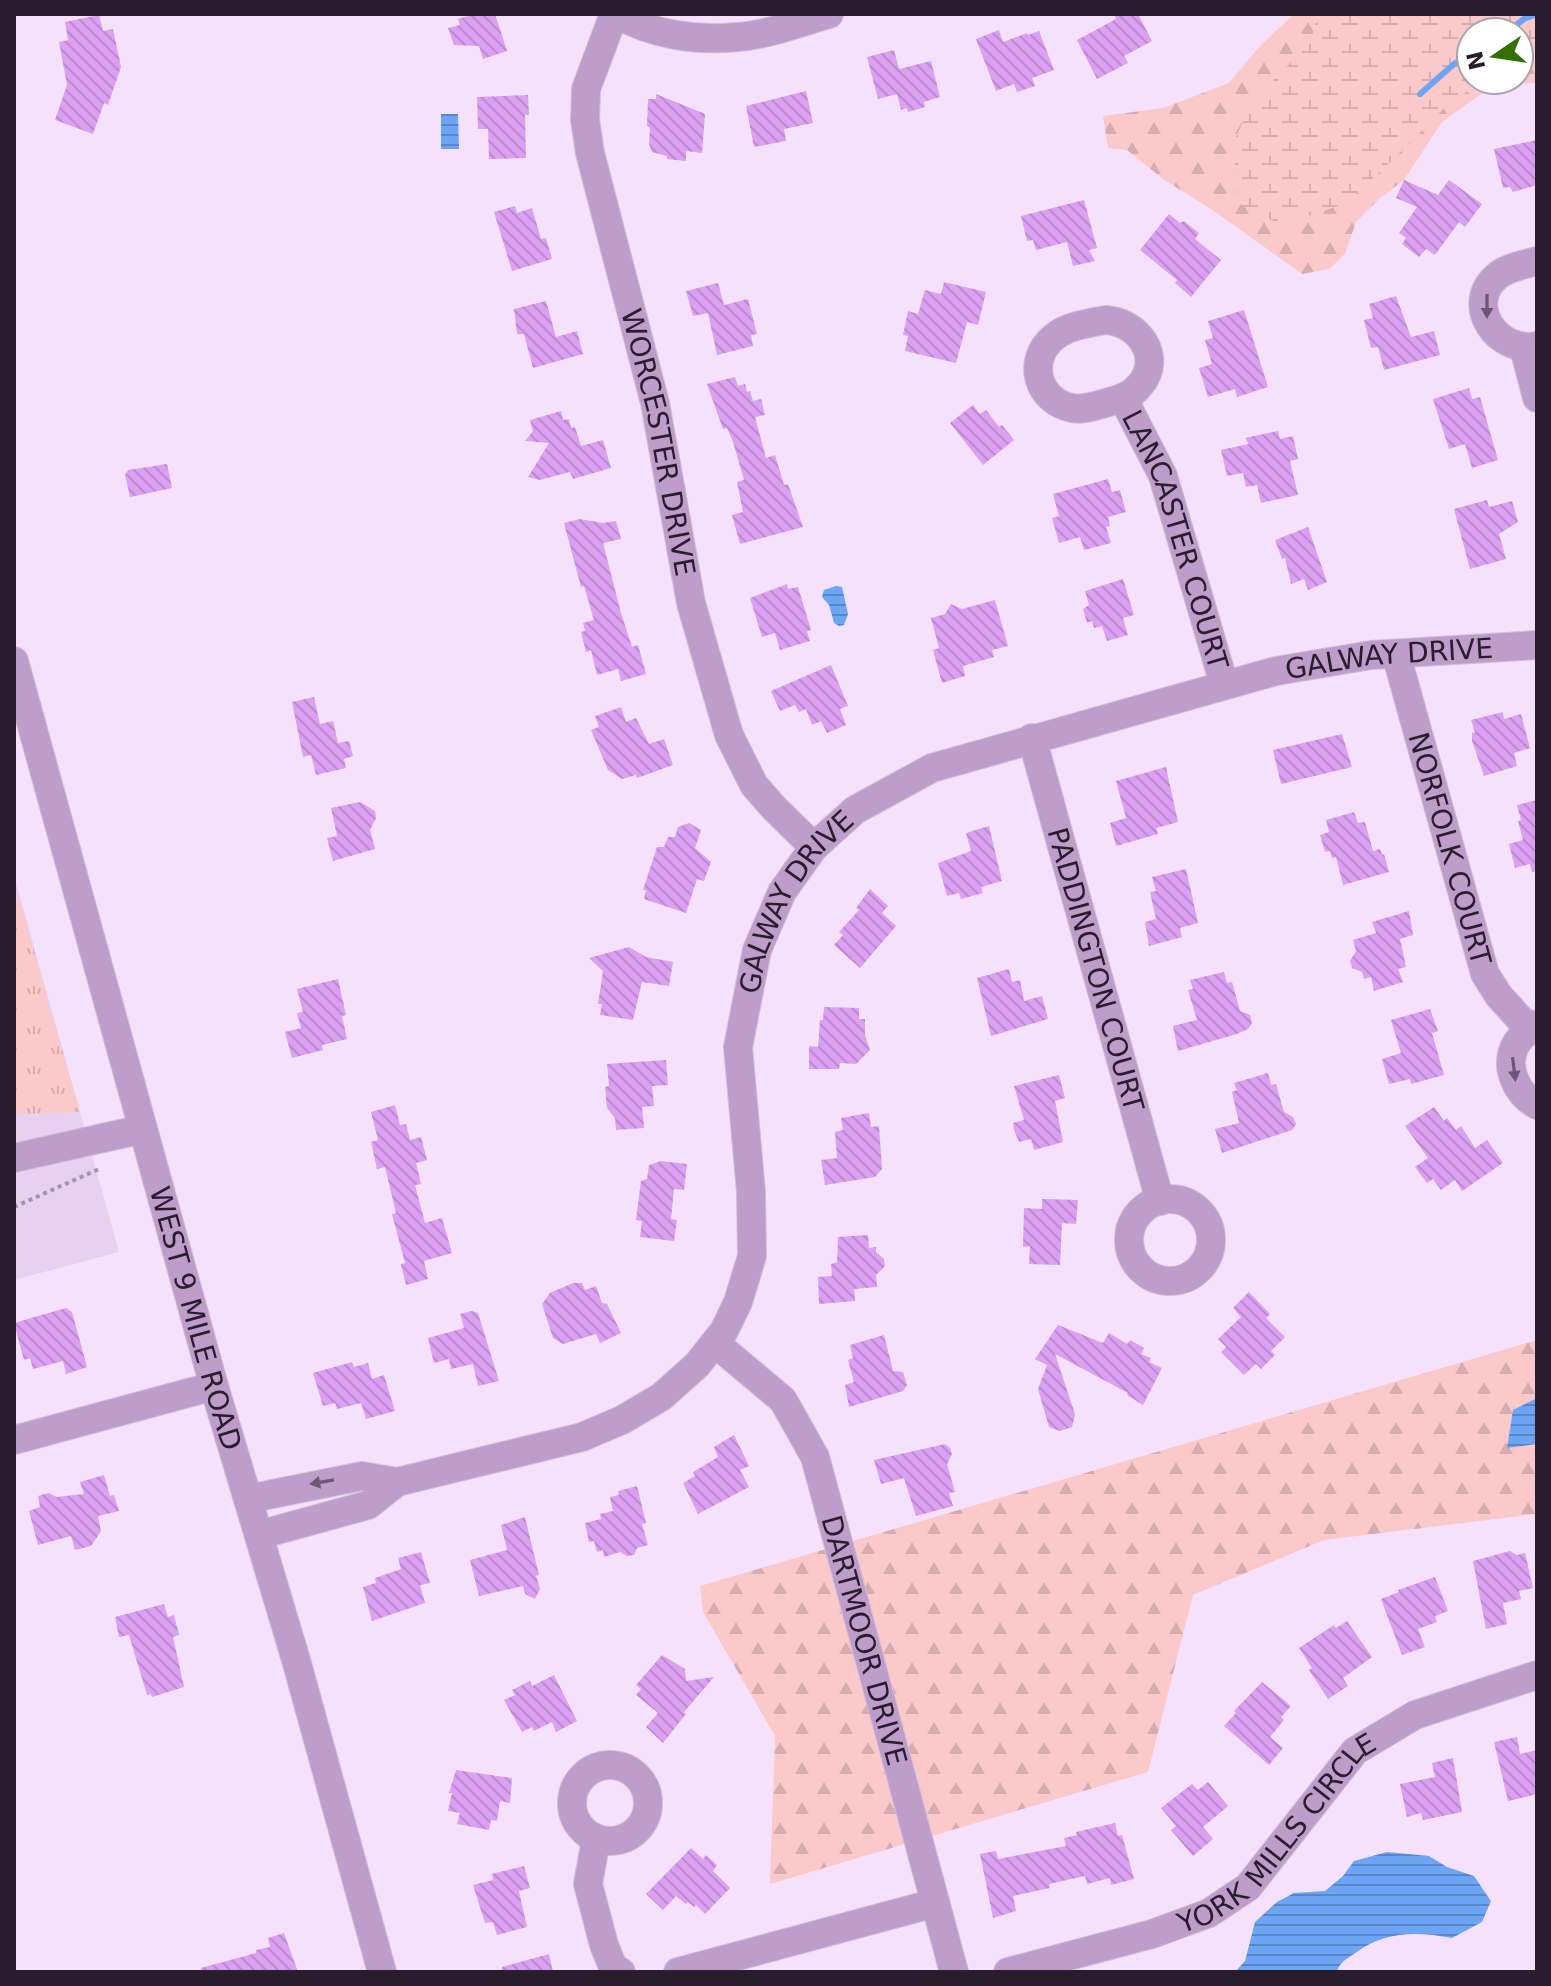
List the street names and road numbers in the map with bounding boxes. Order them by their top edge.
street label: WORCESTER DRIVE [615,305,702,578]
street label: LANCASTER COURT [1115,404,1236,674]
street label: GALWAY DRIVE [1283,631,1494,686]
street label: NORFOLK COURT [1402,729,1498,970]
street label: GALWAY DRIVE [732,803,860,996]
street label: PADDINGTON COURT [1041,824,1151,1116]
street label: WEST 9 MILE ROAD [143,1183,249,1454]
street label: DARTMOOR DRIVE [815,1512,914,1769]
street label: YORK MILLS CIRCLE [1172,1726,1382,1940]

